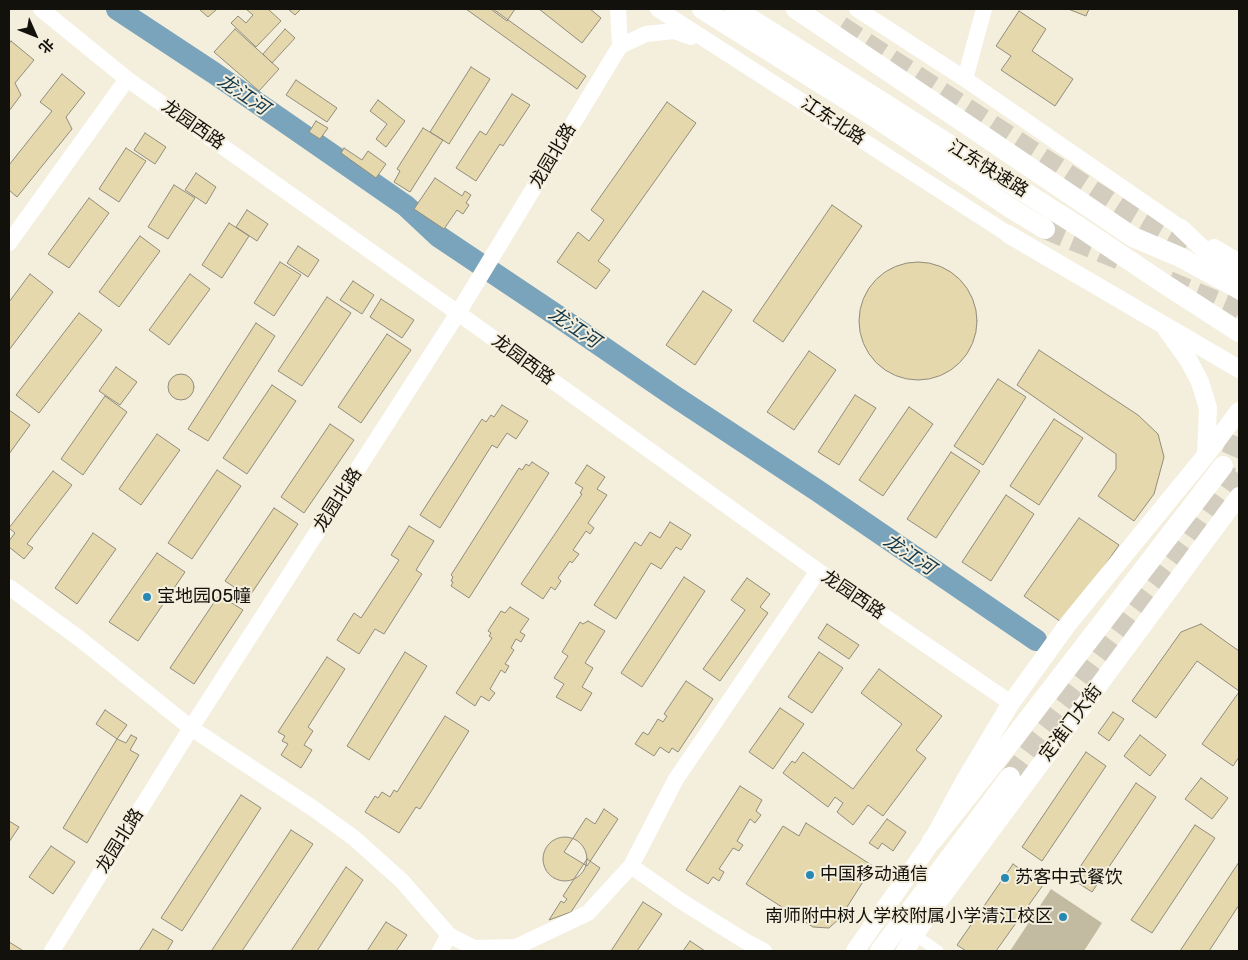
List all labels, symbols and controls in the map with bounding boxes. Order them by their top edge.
north arrow [10,10,60,60]
text: 北 [35,35,57,57]
water label: 龙江河 [213,70,273,120]
street label: 江东北路 [797,92,869,150]
street label: 龙园西路 [157,96,229,154]
street label: 龙园北路 [525,120,581,192]
street label: 江东快速路 [944,136,1032,202]
water label: 龙江河 [544,303,604,353]
street label: 龙园西路 [488,330,558,390]
street label: 龙园北路 [309,464,367,536]
water label: 龙江河 [879,530,939,580]
street label: 龙园西路 [817,566,889,624]
place label: 宝地园05幢 [157,586,251,608]
marker: 宝地园05幢 [141,591,153,603]
street label: 定淮门大街 [1035,681,1107,765]
street label: 龙园北路 [92,805,148,877]
place label: 中国移动通信 [820,864,928,886]
place label: 苏客中式餐饮 [1015,867,1123,889]
marker: 中国移动通信 [804,869,816,881]
marker: 苏客中式餐饮 [999,872,1011,884]
place label: 南师附中树人学校附属小学清江校区 [765,906,1053,928]
marker: 南师附中树人学校附属小学清江校区 [1057,911,1069,923]

